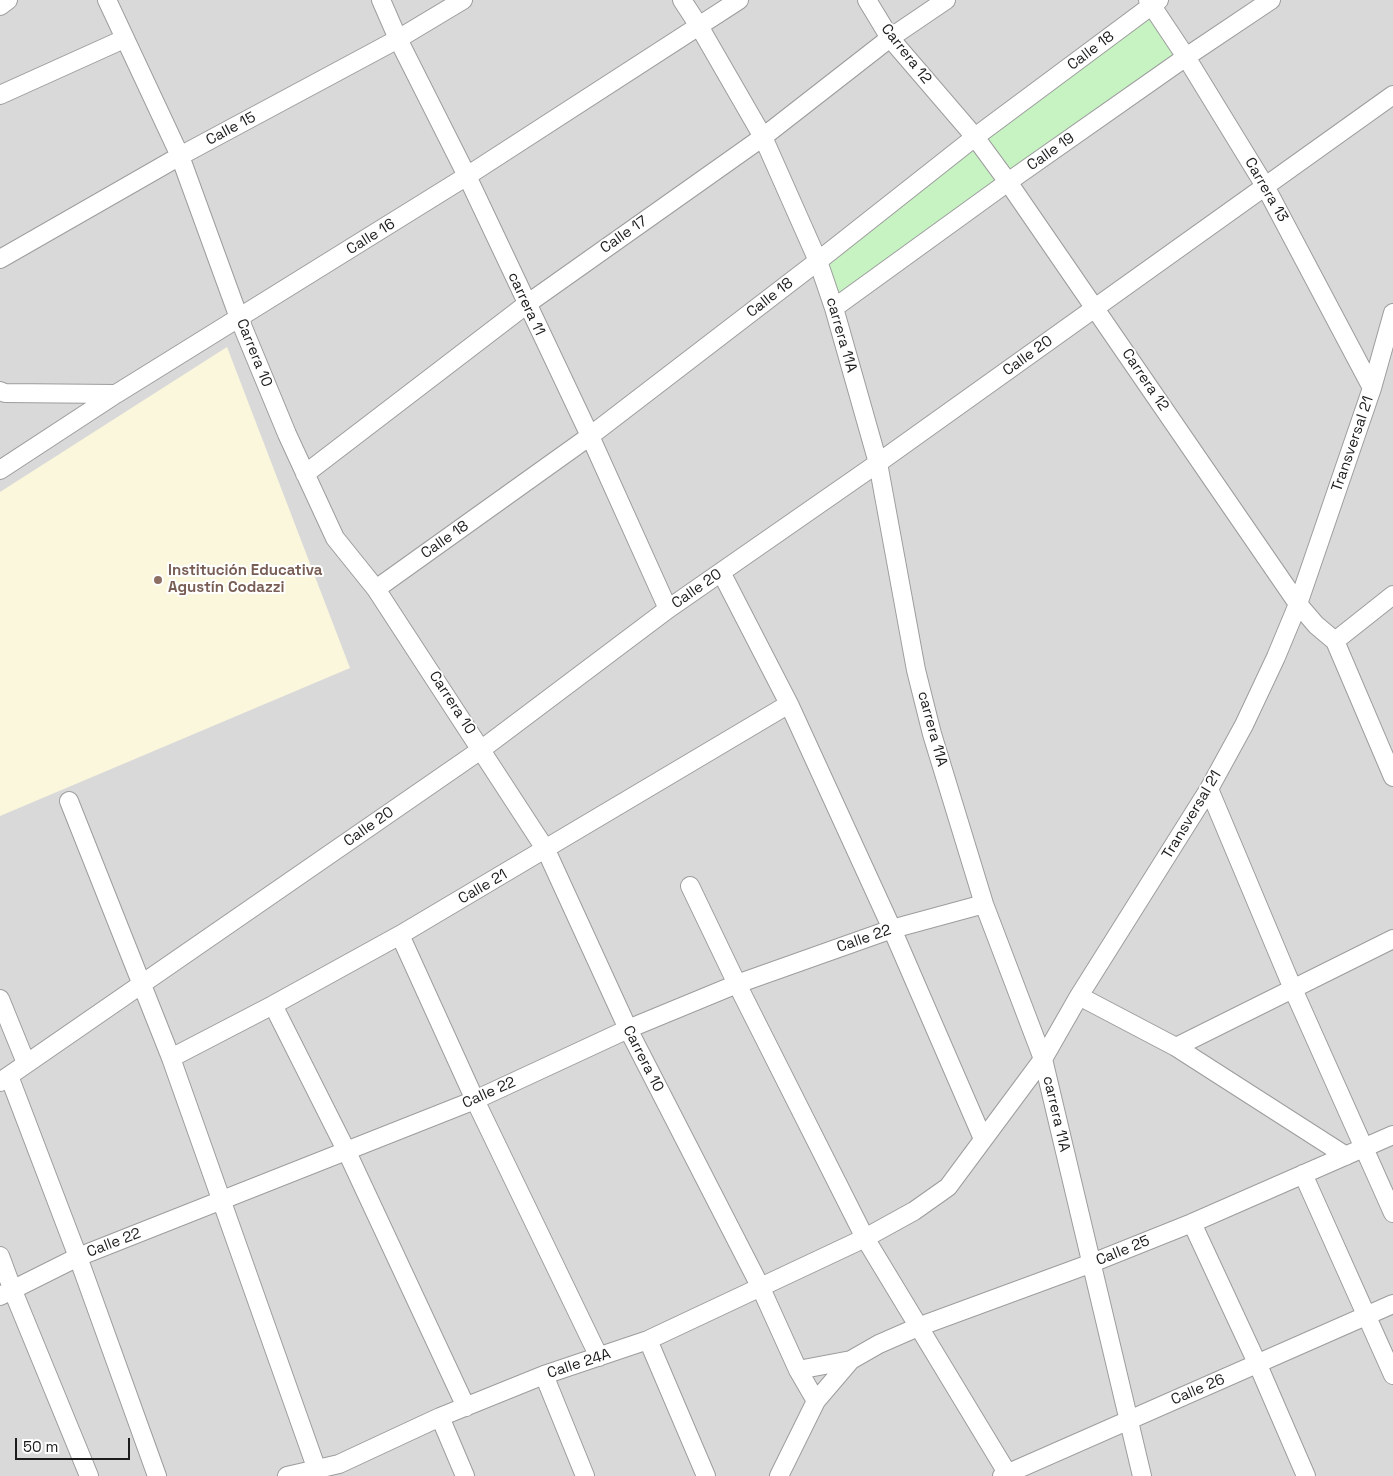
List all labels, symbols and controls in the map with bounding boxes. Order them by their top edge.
street label: Carrera 12 [877,20,935,88]
street label: Calle 18 [1064,28,1118,74]
street label: Calle 15 [203,108,259,150]
street label: Calle 19 [1024,129,1078,175]
street label: Carrera 13 [1240,155,1292,225]
street label: Calle 17 [597,212,651,258]
street label: Calle 16 [343,215,399,259]
street label: carrera 11 [503,269,549,339]
street label: Calle 18 [743,274,797,322]
street label: carrera 11A [822,295,860,375]
street label: Carrera 10 [232,316,276,390]
street label: Calle 20 [1000,332,1056,380]
street label: Carrera 12 [1118,345,1172,415]
street label: Transversal 21 [1328,394,1378,494]
street label: Calle 18 [418,517,472,563]
place label: Institución Educativa Agustín Codazzi [168,562,322,597]
street label: Calle 20 [668,565,726,613]
marker: Institución Educativa Agustín Codazzi [152,574,164,586]
street label: Carrera 10 [425,668,479,738]
street label: carrera 11A [913,689,951,769]
street label: Transversal 21 [1159,768,1225,862]
street label: Calle 20 [340,803,398,851]
street label: Calle 21 [455,866,511,908]
street label: Calle 22 [834,921,894,957]
street label: Carrera 10 [619,1023,667,1095]
street label: Calle 22 [460,1073,518,1113]
street label: carrera 11A [1039,1074,1073,1154]
street label: Calle 22 [84,1224,144,1262]
street label: Calle 25 [1093,1232,1153,1270]
street label: Calle 24A [545,1345,613,1383]
street label: Calle 26 [1168,1371,1228,1409]
scale bar [18,1428,132,1460]
text: 50 m [23,1437,58,1456]

